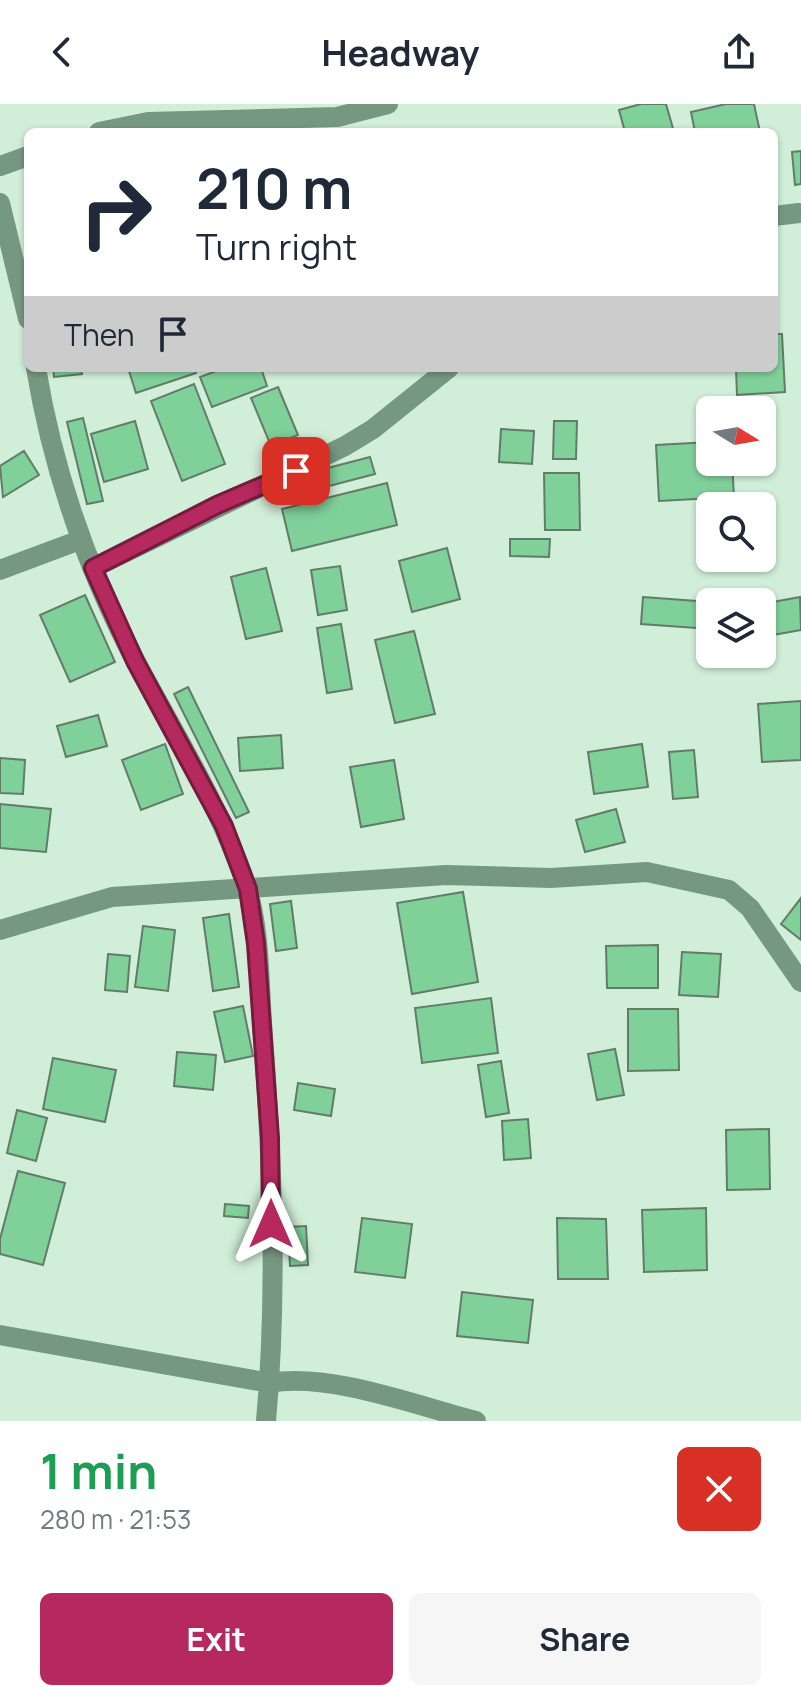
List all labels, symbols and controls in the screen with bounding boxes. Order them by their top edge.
text: Headway [322,28,479,77]
icon: back [40,30,84,74]
icon: share [717,30,761,74]
text: 210 m [196,149,352,226]
icon: right [64,160,168,264]
text: Turn right [196,222,357,271]
icon: arrive [151,312,195,356]
text: Then [64,314,135,355]
north arrow [696,396,776,476]
map controls [696,396,776,668]
pin [262,437,330,505]
icon: arrive [274,449,318,493]
button: search [696,492,776,572]
button: layers [696,588,776,668]
position arrow [229,1182,313,1266]
text: 1 min [40,1438,157,1503]
button: close [677,1447,761,1531]
text: 280 m · 21:53 [40,1501,191,1537]
button: Exit [40,1593,393,1685]
button: Share [409,1593,761,1685]

